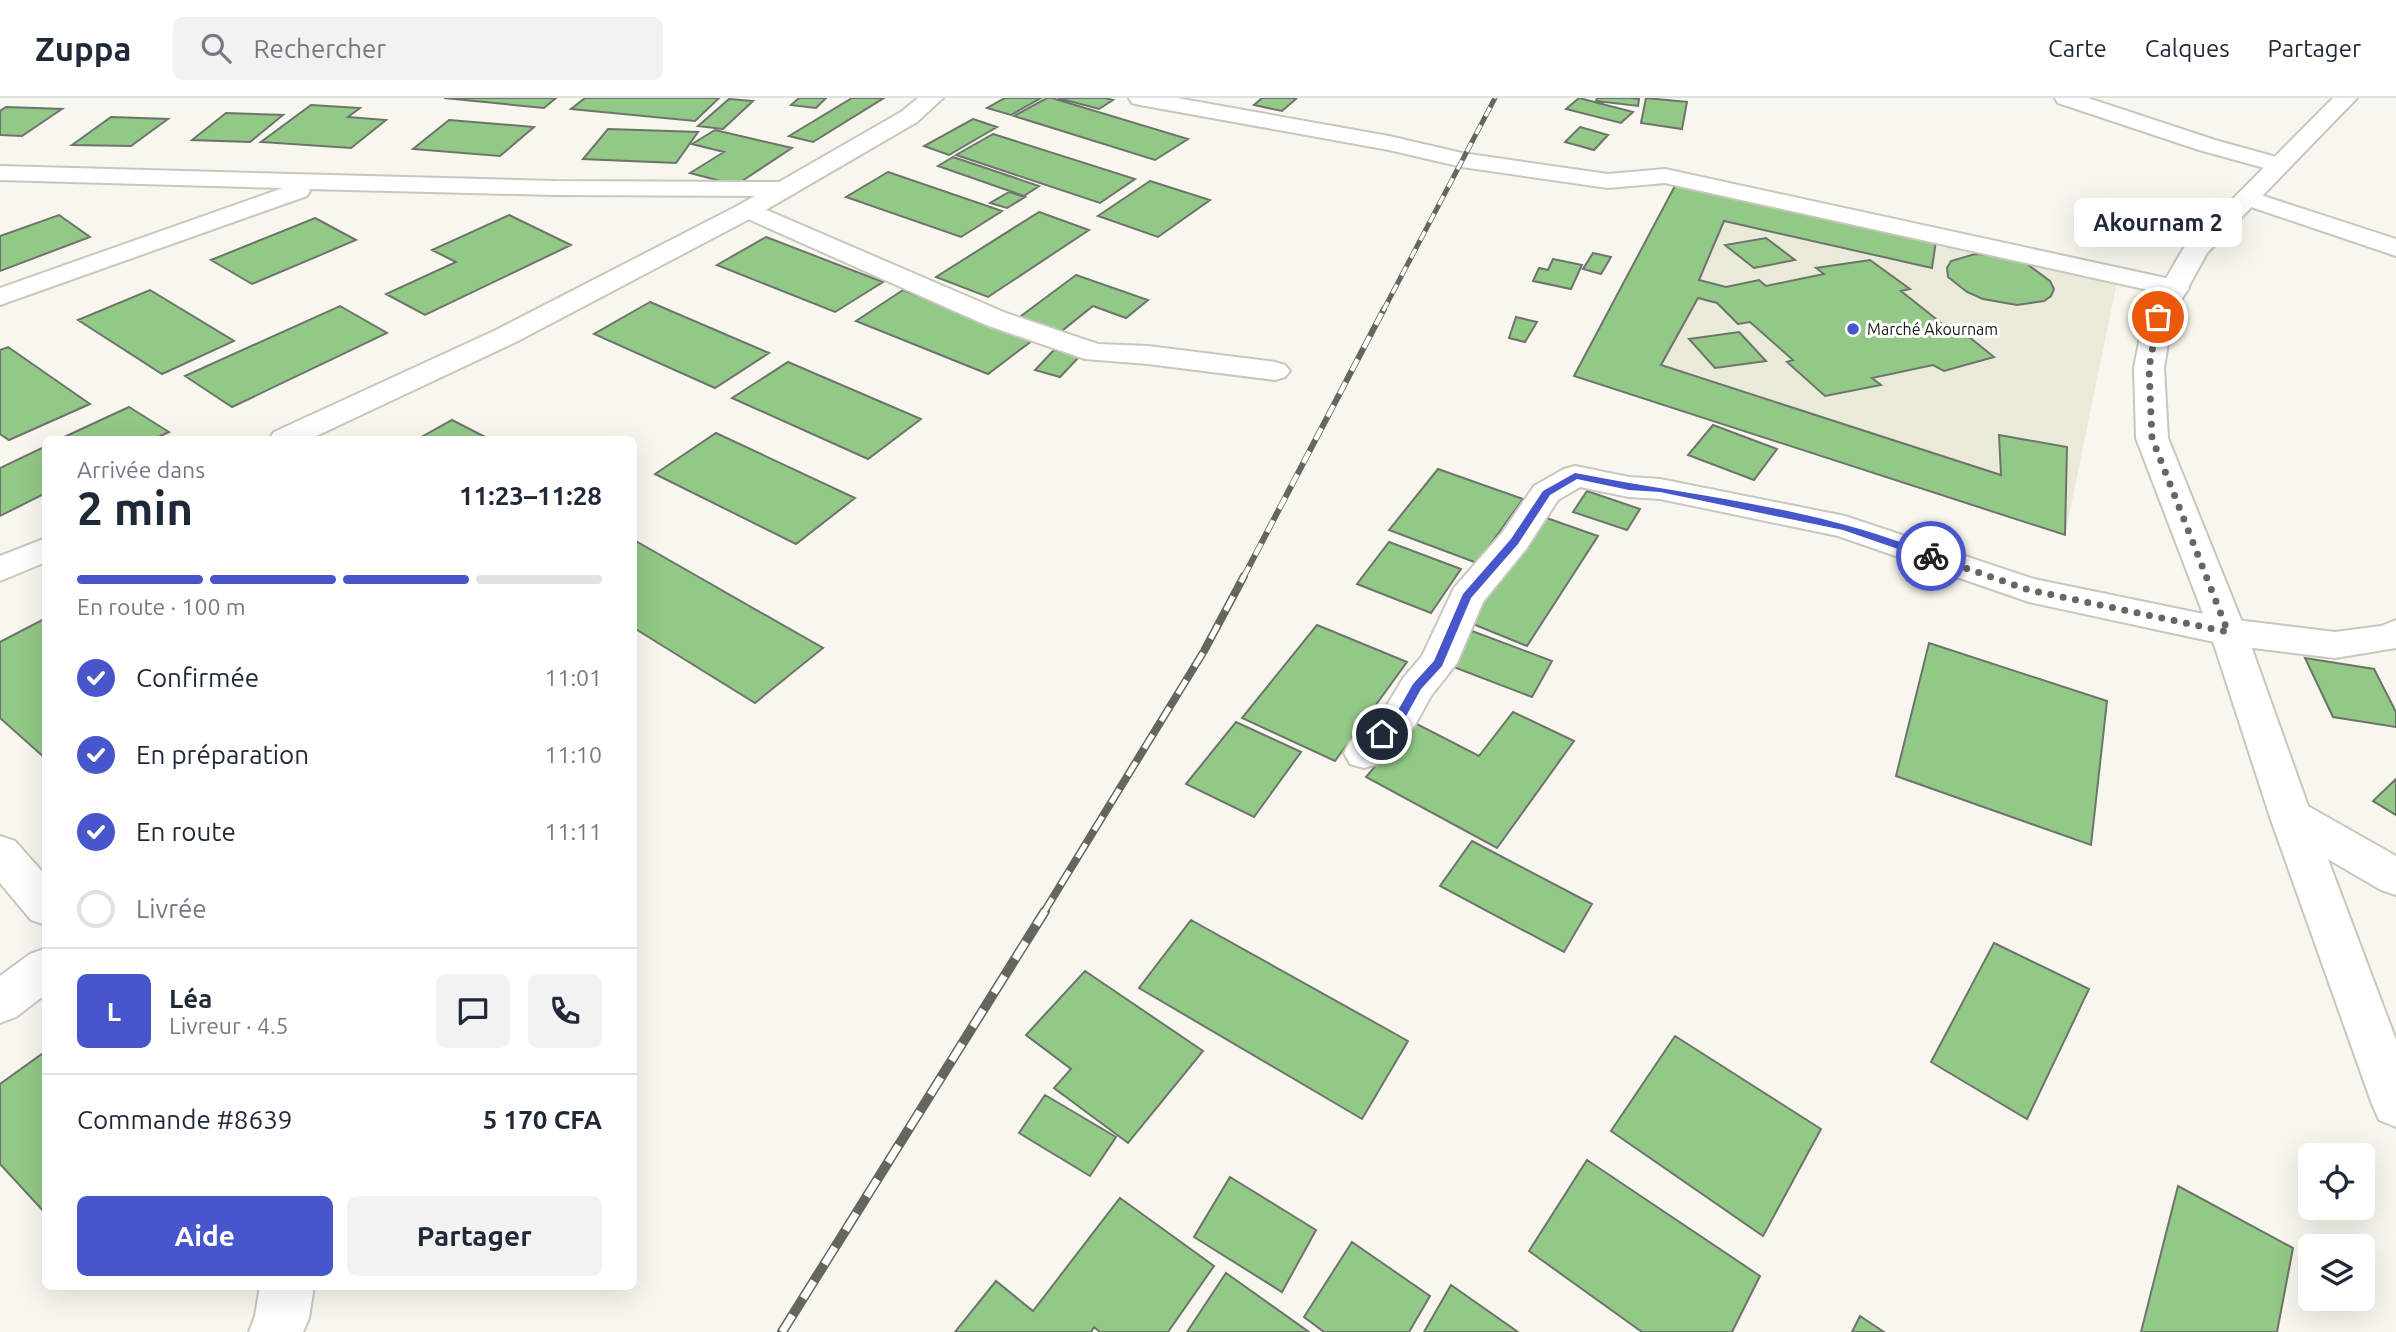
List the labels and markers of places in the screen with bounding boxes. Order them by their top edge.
callout: Akournam 2 [2074,198,2242,247]
pin [2128,287,2188,347]
place label: Marché Akournam [1867,320,1998,338]
marker: Marché Akournam [1845,321,1861,337]
pin [1352,704,1412,764]

